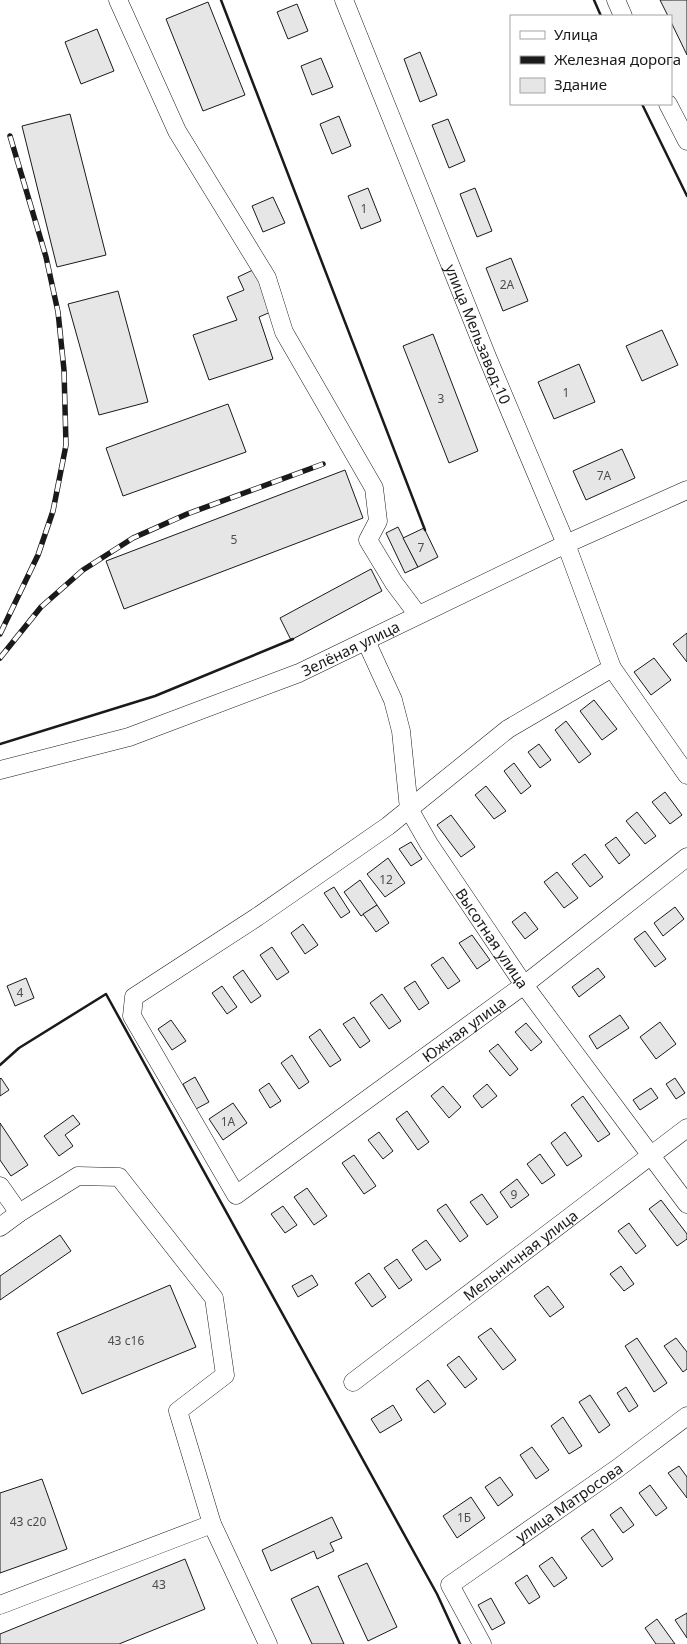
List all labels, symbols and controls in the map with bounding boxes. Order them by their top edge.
legend [510,15,672,105]
text: Улица [554,24,598,44]
text: Железная дорога [554,49,681,69]
text: Здание [554,74,607,94]
house number: 1 [361,200,367,217]
street label: улица Мельзавод-10 [441,261,516,407]
house number: 2А [500,276,515,293]
house number: 1 [563,384,569,401]
house number: 3 [438,390,445,407]
house number: 7А [597,467,612,484]
house number: 5 [231,531,238,548]
house number: 7 [418,539,425,556]
street label: Зелёная улица [298,616,403,680]
house number: 12 [379,871,393,888]
street label: Высотная улица [451,884,533,992]
house number: 4 [17,984,24,1001]
street label: Южная улица [418,992,509,1066]
house number: 1А [221,1113,236,1130]
house number: 9 [511,1186,518,1203]
street label: Мельничная улица [459,1205,582,1305]
house number: 4З с16 [108,1332,144,1349]
street label: улица Матросова [511,1458,626,1546]
house number: 1Б [457,1509,471,1526]
house number: 4З с20 [10,1513,46,1530]
house number: 4З [152,1576,166,1593]

